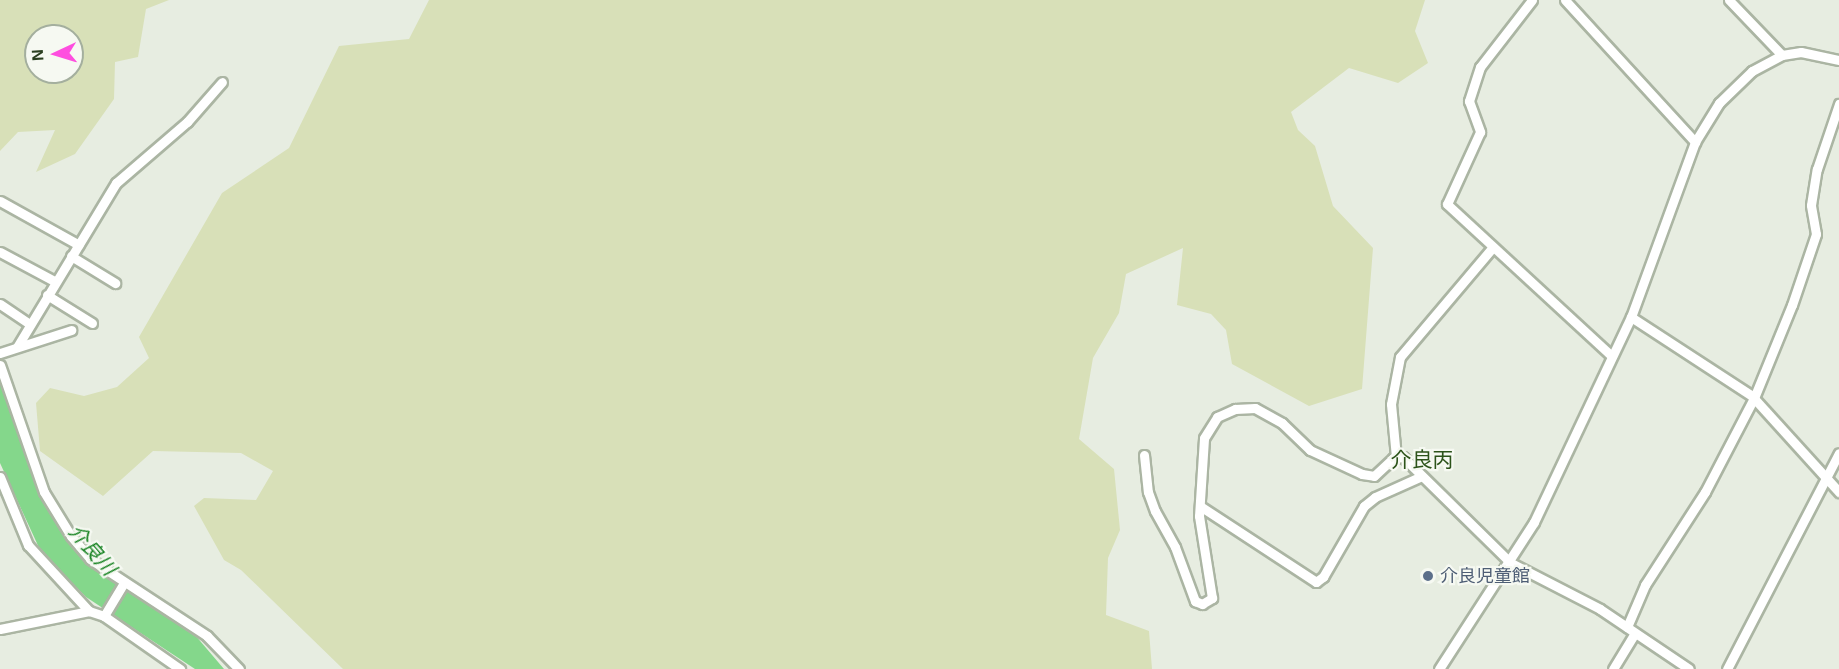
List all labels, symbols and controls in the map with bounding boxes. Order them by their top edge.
north arrow [24,24,84,84]
text: N [29,49,46,62]
district label: 介良丙 [1391,447,1453,473]
water label: 介良川 [63,519,121,581]
place label: 介良児童館 [1440,565,1530,587]
marker: 介良児童館 [1421,569,1435,583]

